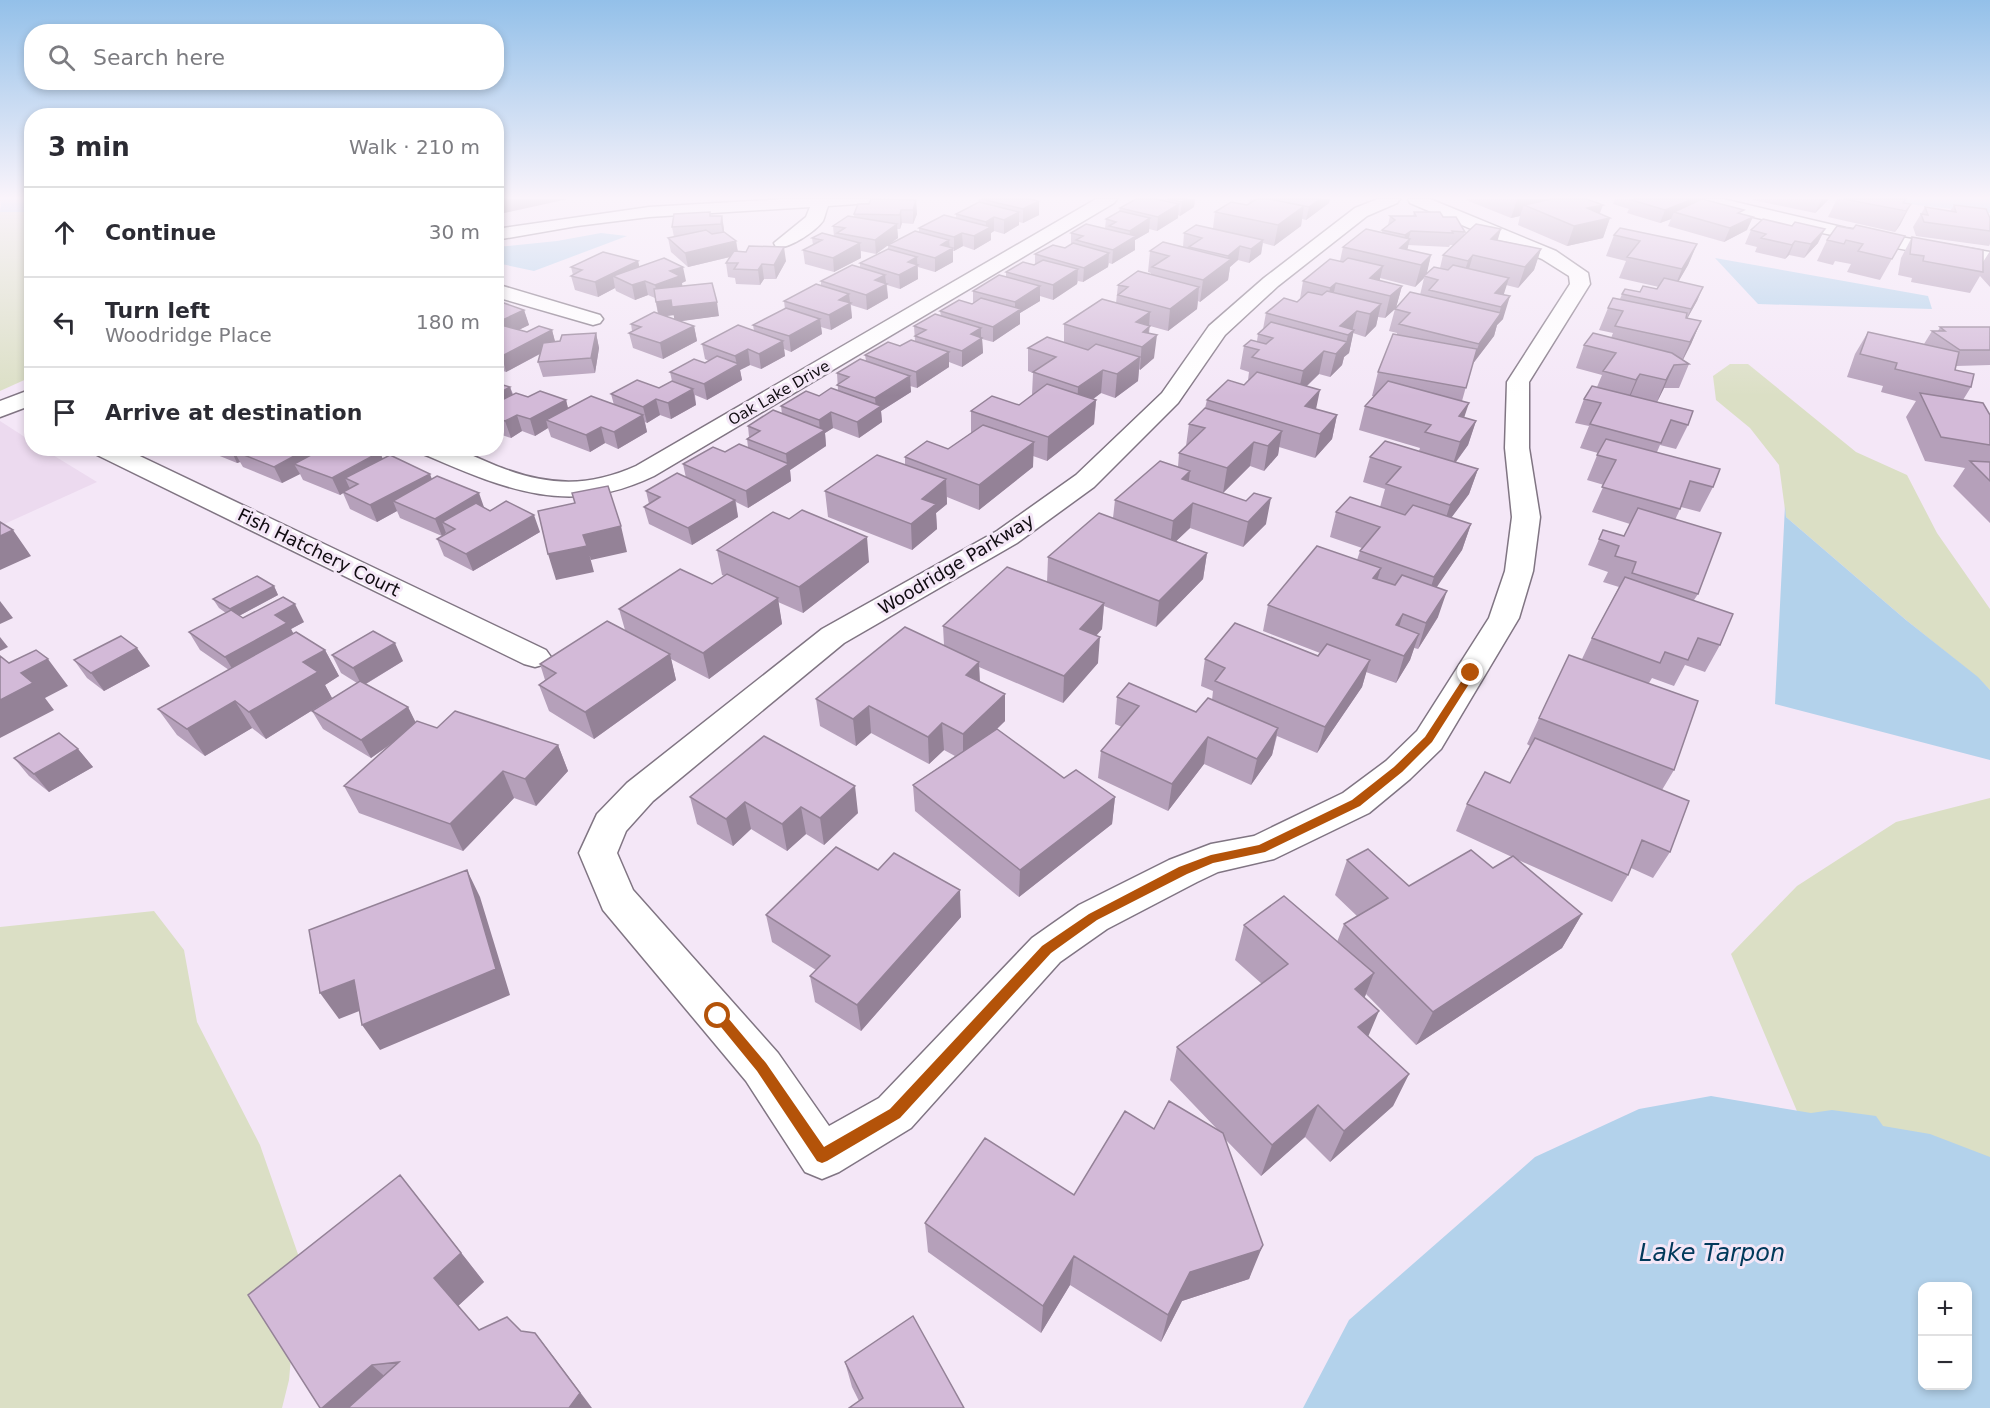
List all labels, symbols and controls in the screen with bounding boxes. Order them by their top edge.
search box [24,24,504,90]
icon: search [45,41,78,74]
text: Search here [93,45,225,70]
text: 3 min [48,132,130,162]
text: Walk · 210 m [349,135,480,159]
icon: ahead [48,216,81,249]
text: Continue [105,220,216,245]
text: 30 m [429,220,480,244]
text: Turn left [105,298,210,323]
icon: left [48,306,81,339]
text: 180 m [416,310,480,334]
text: Woodridge Place [105,323,272,347]
street label: Oak Lake Drive [725,357,833,429]
icon: arrive [48,396,81,429]
text: Arrive at destination [105,400,362,425]
street label: Fish Hatchery Court [235,504,403,600]
street label: Woodridge Parkway [874,509,1038,619]
route end [1457,659,1483,685]
route start [704,1002,730,1028]
water label: Lake Tarpon [1639,1239,1785,1267]
map controls [1918,1282,1972,1390]
button: + [1918,1282,1972,1336]
button: − [1918,1336,1972,1390]

